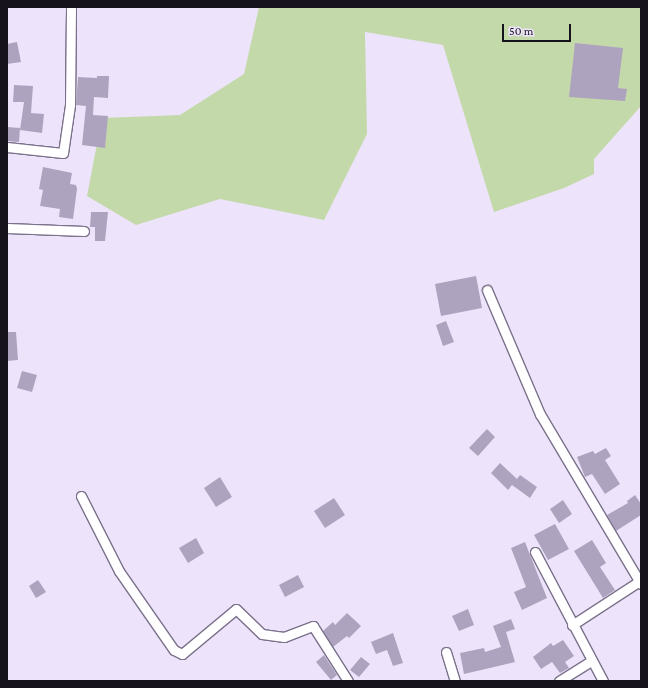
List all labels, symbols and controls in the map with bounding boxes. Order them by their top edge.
scale bar [504,16,573,42]
text: 50 m [509,24,533,38]

